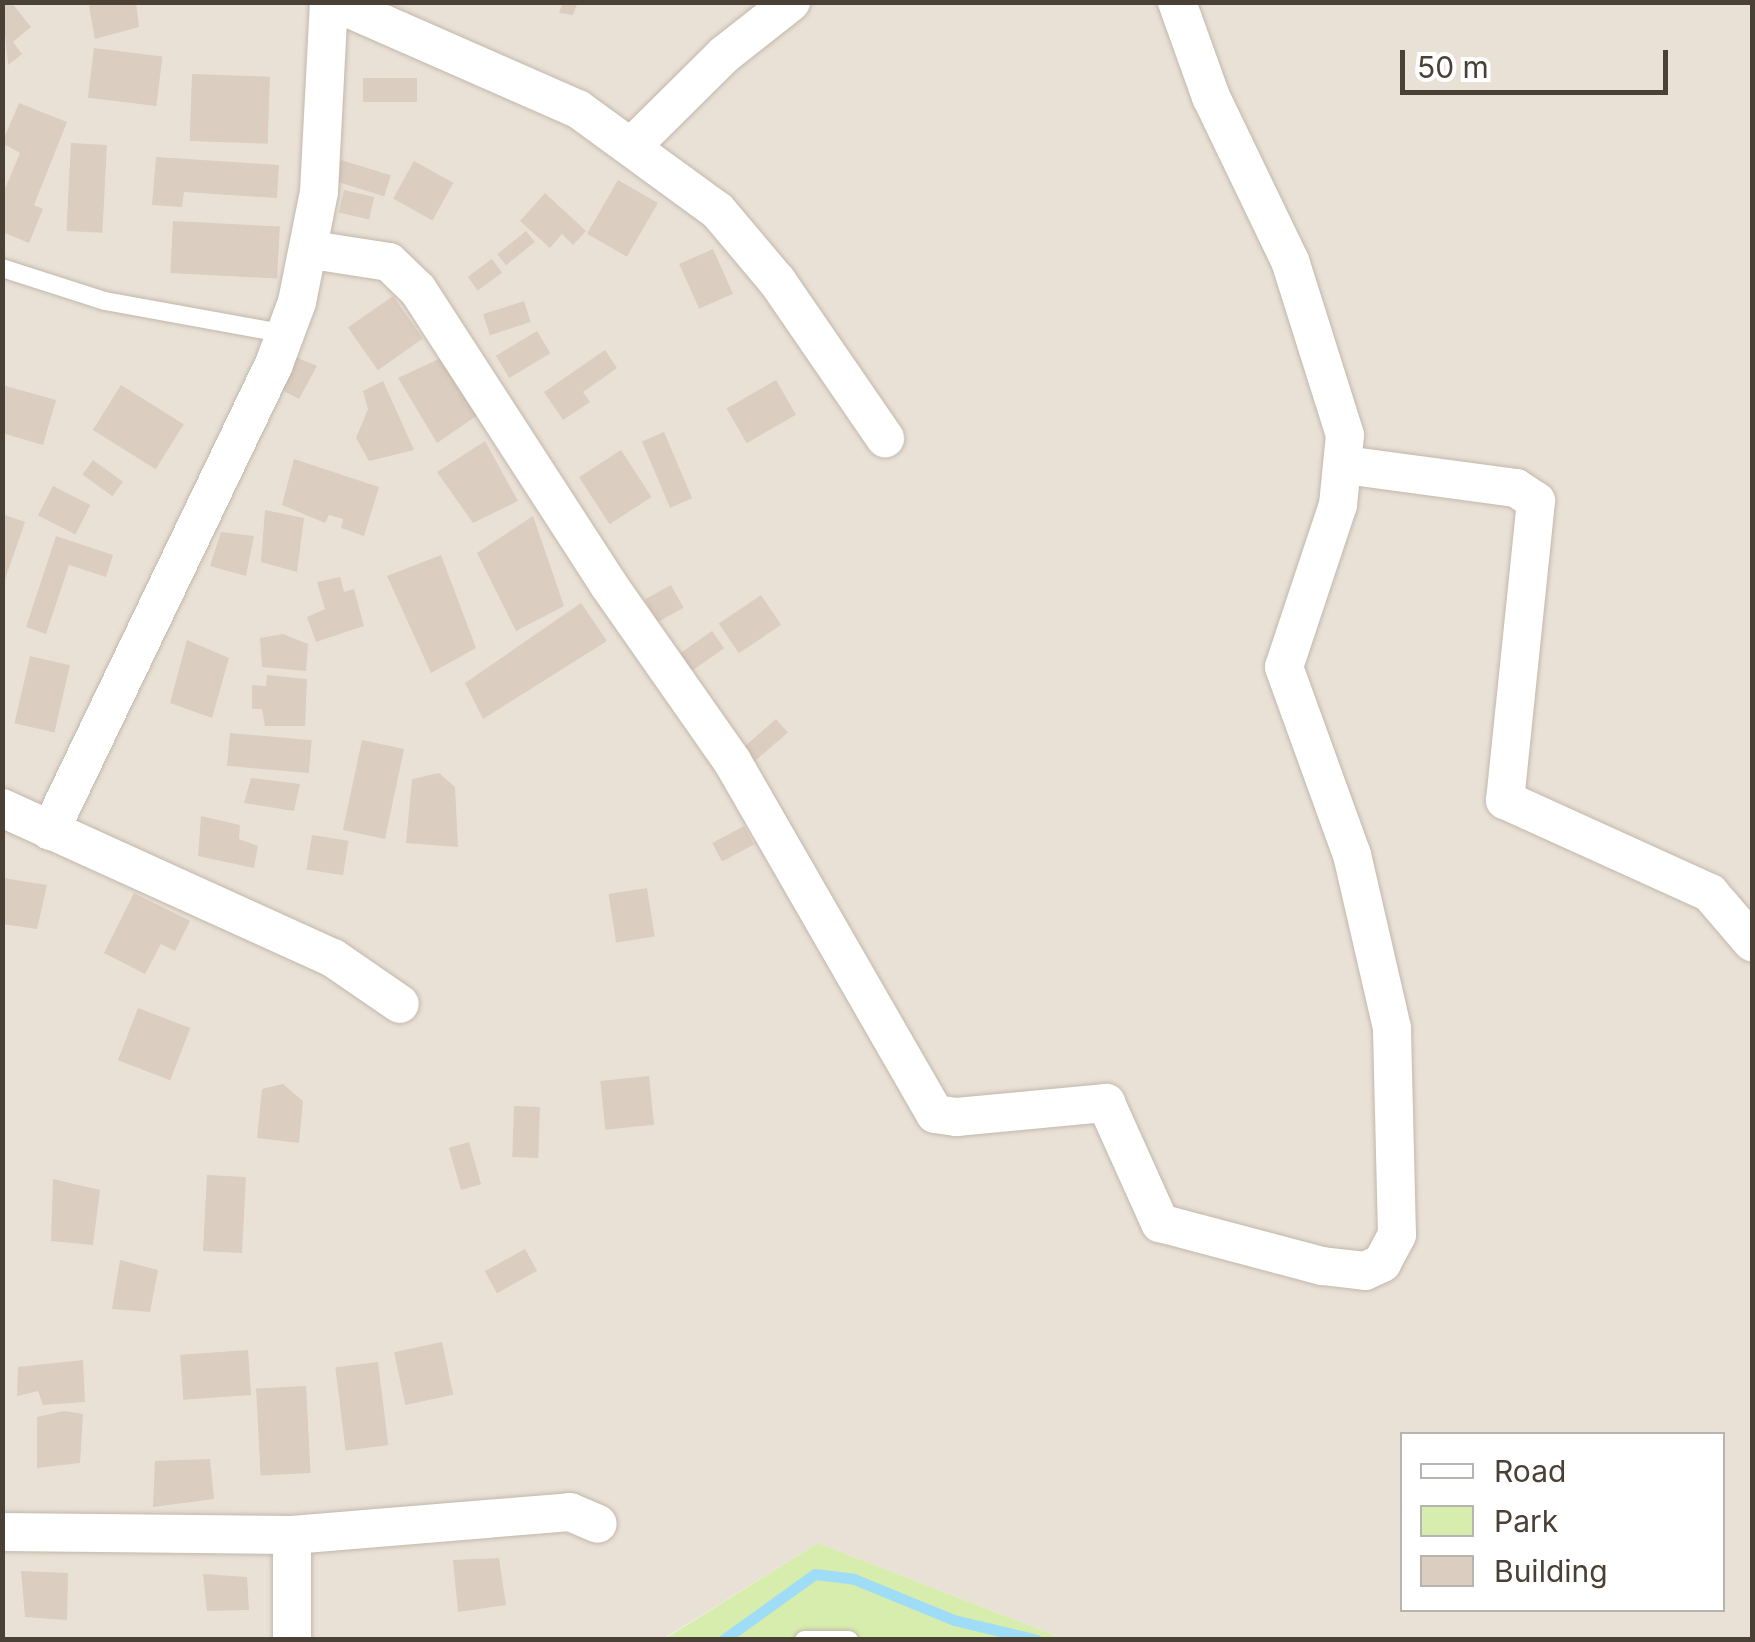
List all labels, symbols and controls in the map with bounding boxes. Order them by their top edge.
scale bar [1405,30,1672,92]
text: 50 m [1417,49,1489,85]
legend [1400,1432,1725,1612]
text: Road [1494,1453,1566,1489]
text: Park [1494,1503,1558,1539]
text: Building [1494,1553,1608,1589]

